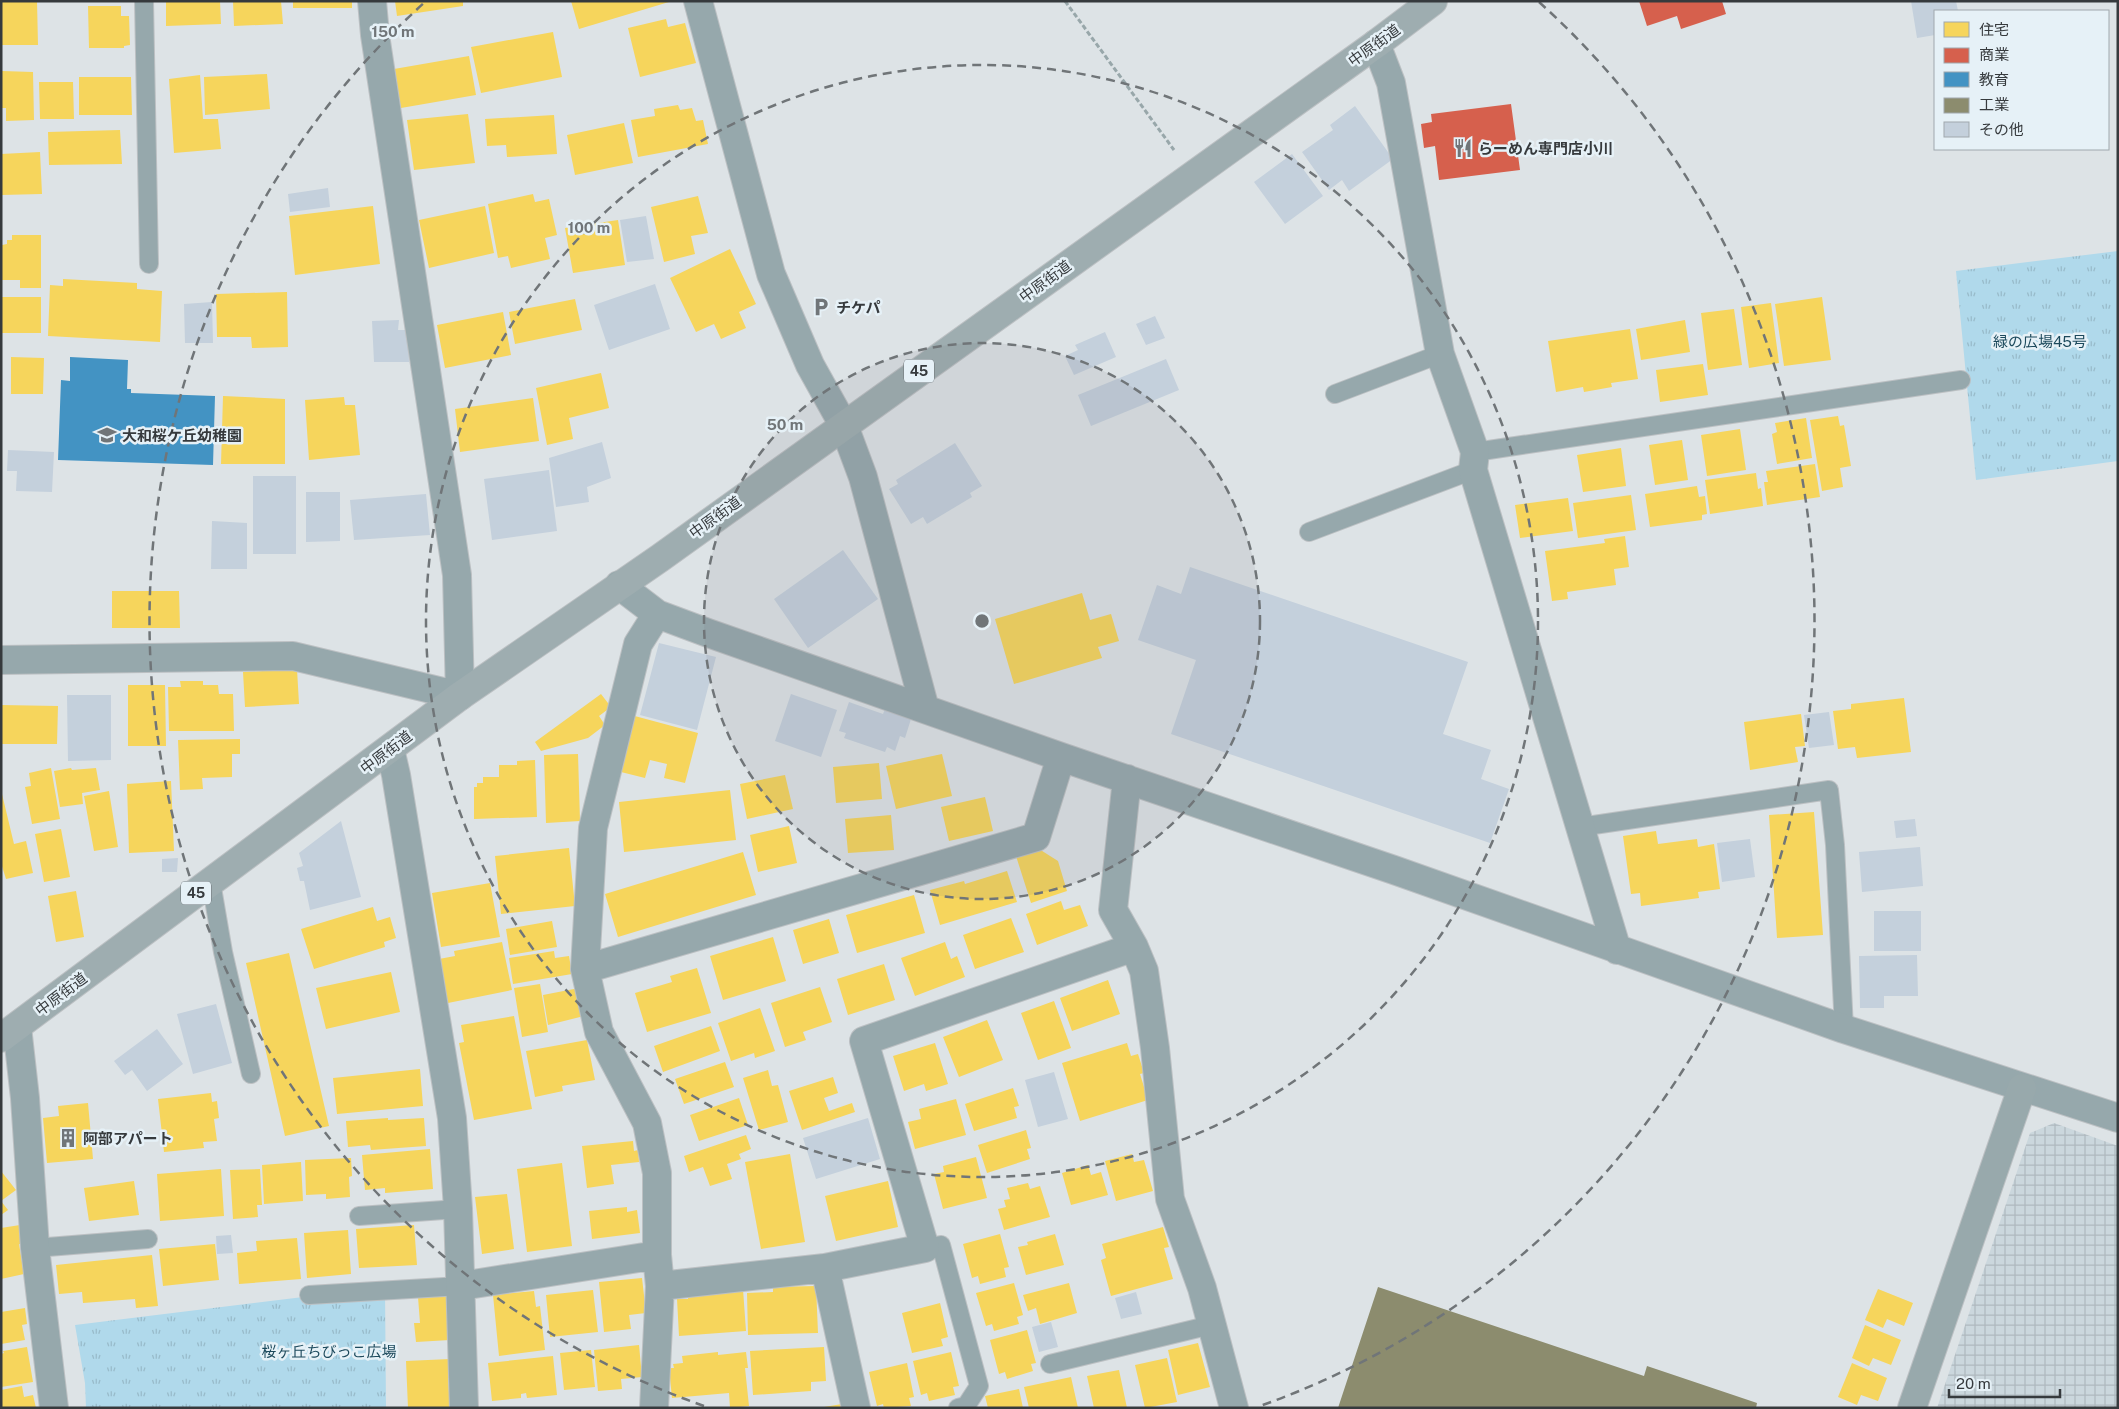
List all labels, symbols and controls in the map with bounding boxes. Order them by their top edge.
legend [1934,10,2109,150]
street label: 中原街道 [1345,20,1403,70]
text: 住宅 [1979,21,2009,38]
text: 150 m [371,23,415,40]
text: 商業 [1979,46,2009,63]
text: 教育 [1979,71,2009,88]
text: 工業 [1979,96,2009,113]
text: その他 [1979,121,2024,138]
restaurant icon: らーめん専門店小川 [1452,137,1474,159]
place label: らーめん専門店小川 [1478,140,1613,157]
text: 100 m [568,219,610,236]
street label: 中原街道 [1016,256,1074,306]
parking icon: チケパ [810,296,832,318]
place label: チケパ [836,299,880,316]
park label: 緑の広場45号 [1993,333,2087,350]
road number: 45 [904,360,934,382]
text: 50 m [767,416,803,433]
school or university icon: 大和桜ケ丘幼稚園 [96,424,118,446]
place label: 大和桜ケ丘幼稚園 [122,427,242,444]
street label: 中原街道 [686,492,744,542]
centre of rings [973,612,991,630]
street label: 中原街道 [357,727,415,777]
road number: 45 [181,881,211,904]
street label: 中原街道 [32,969,90,1019]
building icon: 阿部アパート [57,1127,79,1149]
place label: 阿部アパート [83,1130,173,1147]
park label: 桜ヶ丘ちびっこ広場 [261,1343,397,1360]
scale bar [1949,1366,2060,1398]
text: 20 m [1956,1375,1991,1392]

